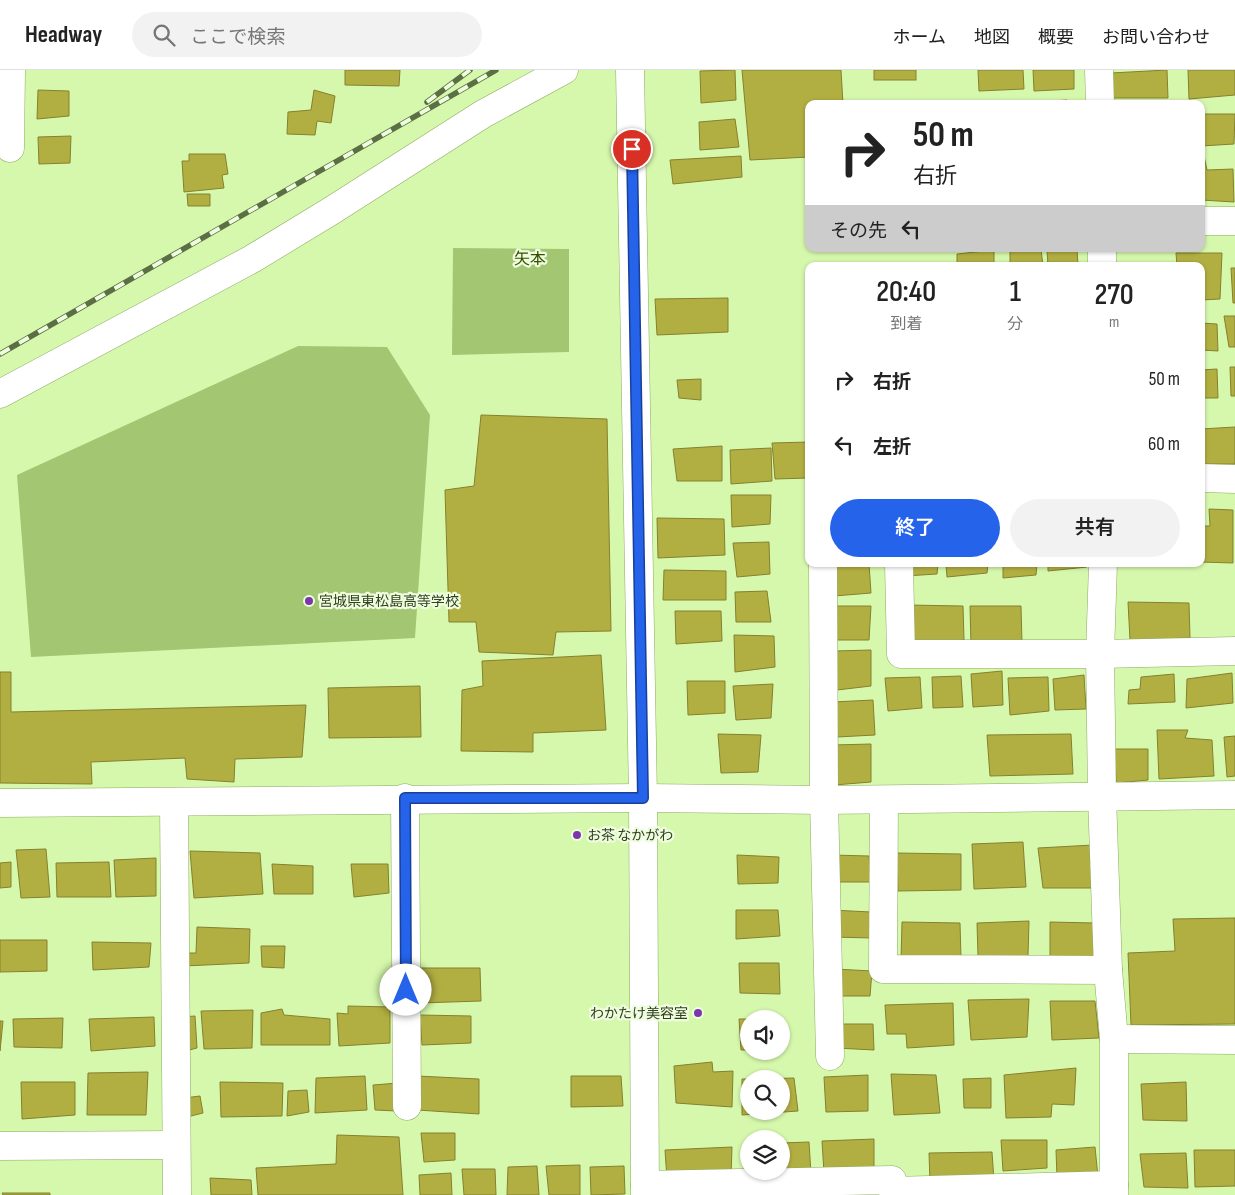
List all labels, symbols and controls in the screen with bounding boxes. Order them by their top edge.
search box [132,12,482,57]
text: Headway [25,20,102,49]
icon: search [150,21,178,49]
text: ここで検索 [190,26,285,49]
text: ホーム [893,27,946,48]
text: 地図 [974,27,1010,48]
text: 概要 [1038,27,1074,48]
text: お問い合わせ [1102,27,1210,48]
text: 50 m [913,114,974,157]
icon: right [830,120,895,185]
pin [611,128,653,170]
icon: arrive [618,135,646,163]
text: 右折 [913,163,957,190]
icon: left [897,215,925,243]
text: その先 [830,220,887,243]
district label: 矢本 [514,250,546,269]
text: 20:40 [876,274,936,310]
text: 1 [1010,274,1021,310]
text: 270 [1095,277,1134,313]
text: m [1109,313,1119,332]
text: 到着 [890,315,922,334]
text: 分 [1007,315,1023,334]
icon: right [830,366,858,394]
text: 50 m [1149,368,1180,391]
text: 右折 [873,371,911,394]
icon: left [830,431,858,459]
text: 60 m [1148,433,1180,456]
text: 左折 [873,436,911,459]
button: 終了 [830,499,1000,557]
button: 共有 [1010,499,1180,557]
place label: 宮城県東松島高等学校 [319,593,459,610]
marker: 宮城県東松島高等学校 [303,595,315,607]
place label: お茶 なかがわ [587,827,673,844]
marker: お茶 なかがわ [571,829,583,841]
position arrow [379,963,431,1015]
place label: わかたけ美容室 [590,1005,688,1022]
marker: わかたけ美容室 [692,1007,704,1019]
map controls [740,1010,790,1180]
button: sound [740,1010,790,1060]
button: search [740,1070,790,1120]
button: layers [740,1130,790,1180]

